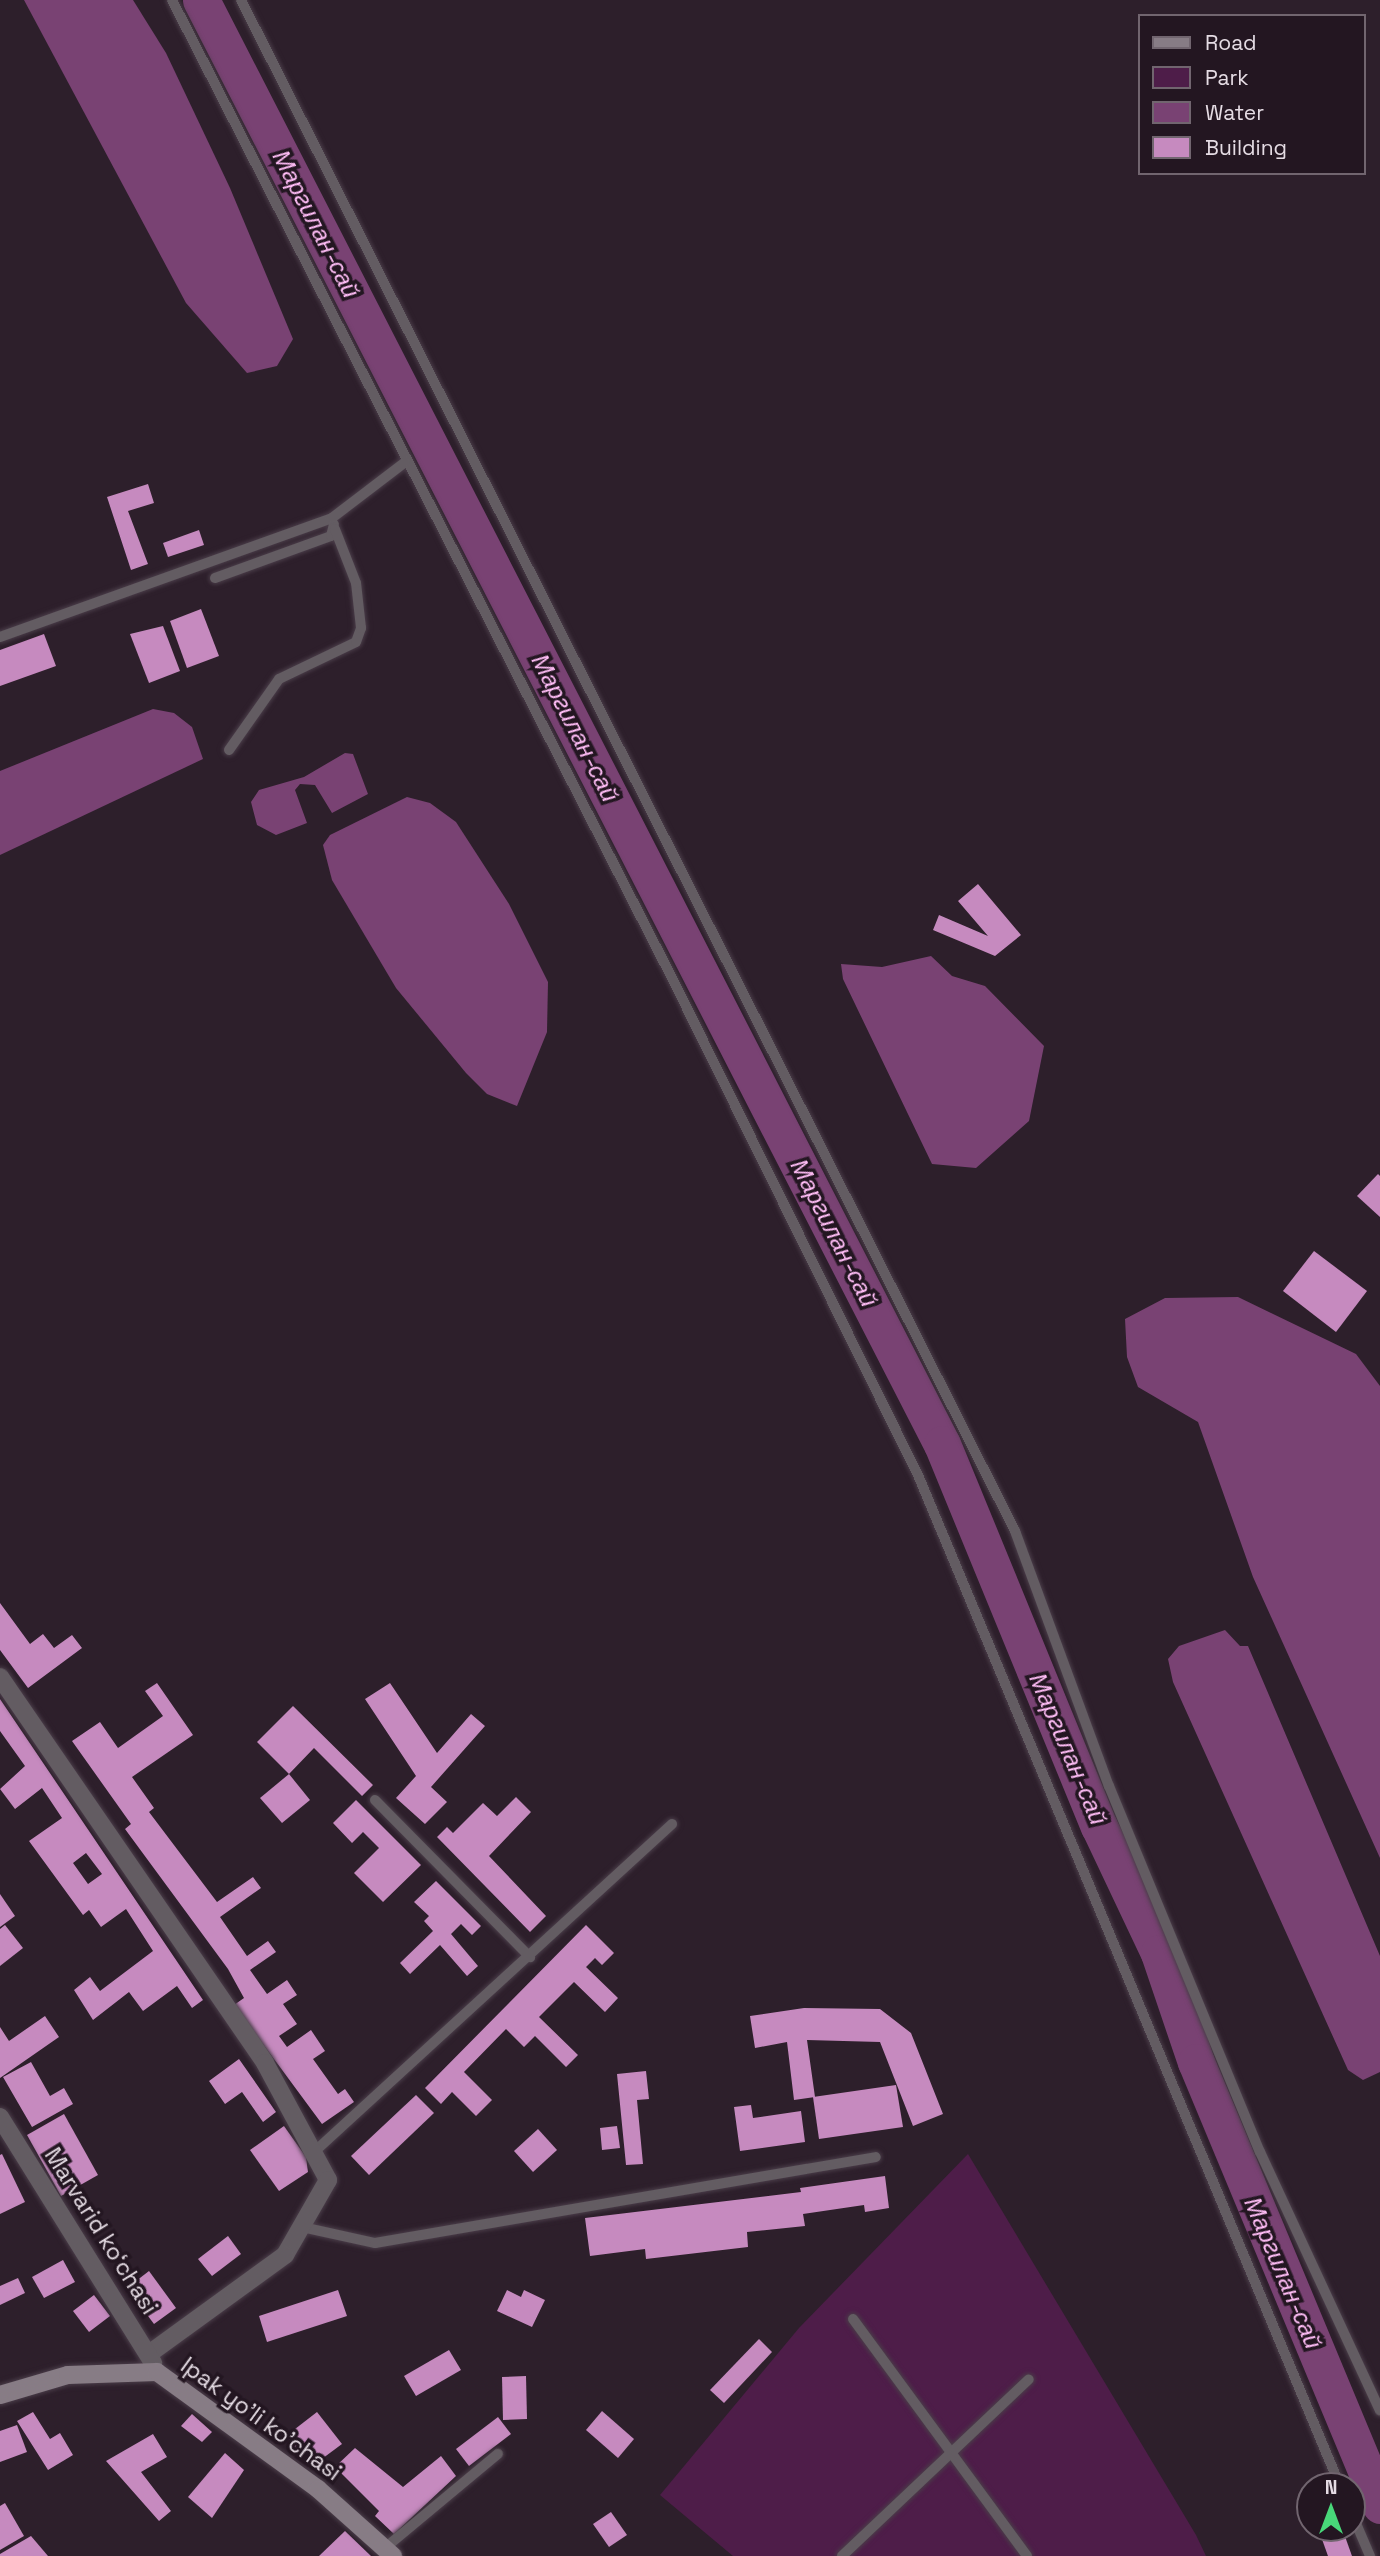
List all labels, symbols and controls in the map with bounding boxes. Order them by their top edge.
legend [1138,14,1366,175]
text: Road [1205,29,1257,56]
text: Park [1205,64,1249,91]
text: Water [1205,99,1264,126]
text: Building [1205,134,1287,161]
water label: Маргилан-сай [266,145,366,303]
water label: Маргилан-сай [525,649,625,807]
water label: Маргилан-сай [784,1154,884,1312]
water label: Маргилан-сай [1023,1669,1113,1829]
street label: Marvarid koʻchasi [39,2143,163,2319]
water label: Маргилан-сай [1238,2193,1328,2353]
street label: Ipak yo'li ko'chasi [175,2352,347,2486]
north arrow [1296,2472,1366,2542]
text: N [1325,2475,1337,2500]

